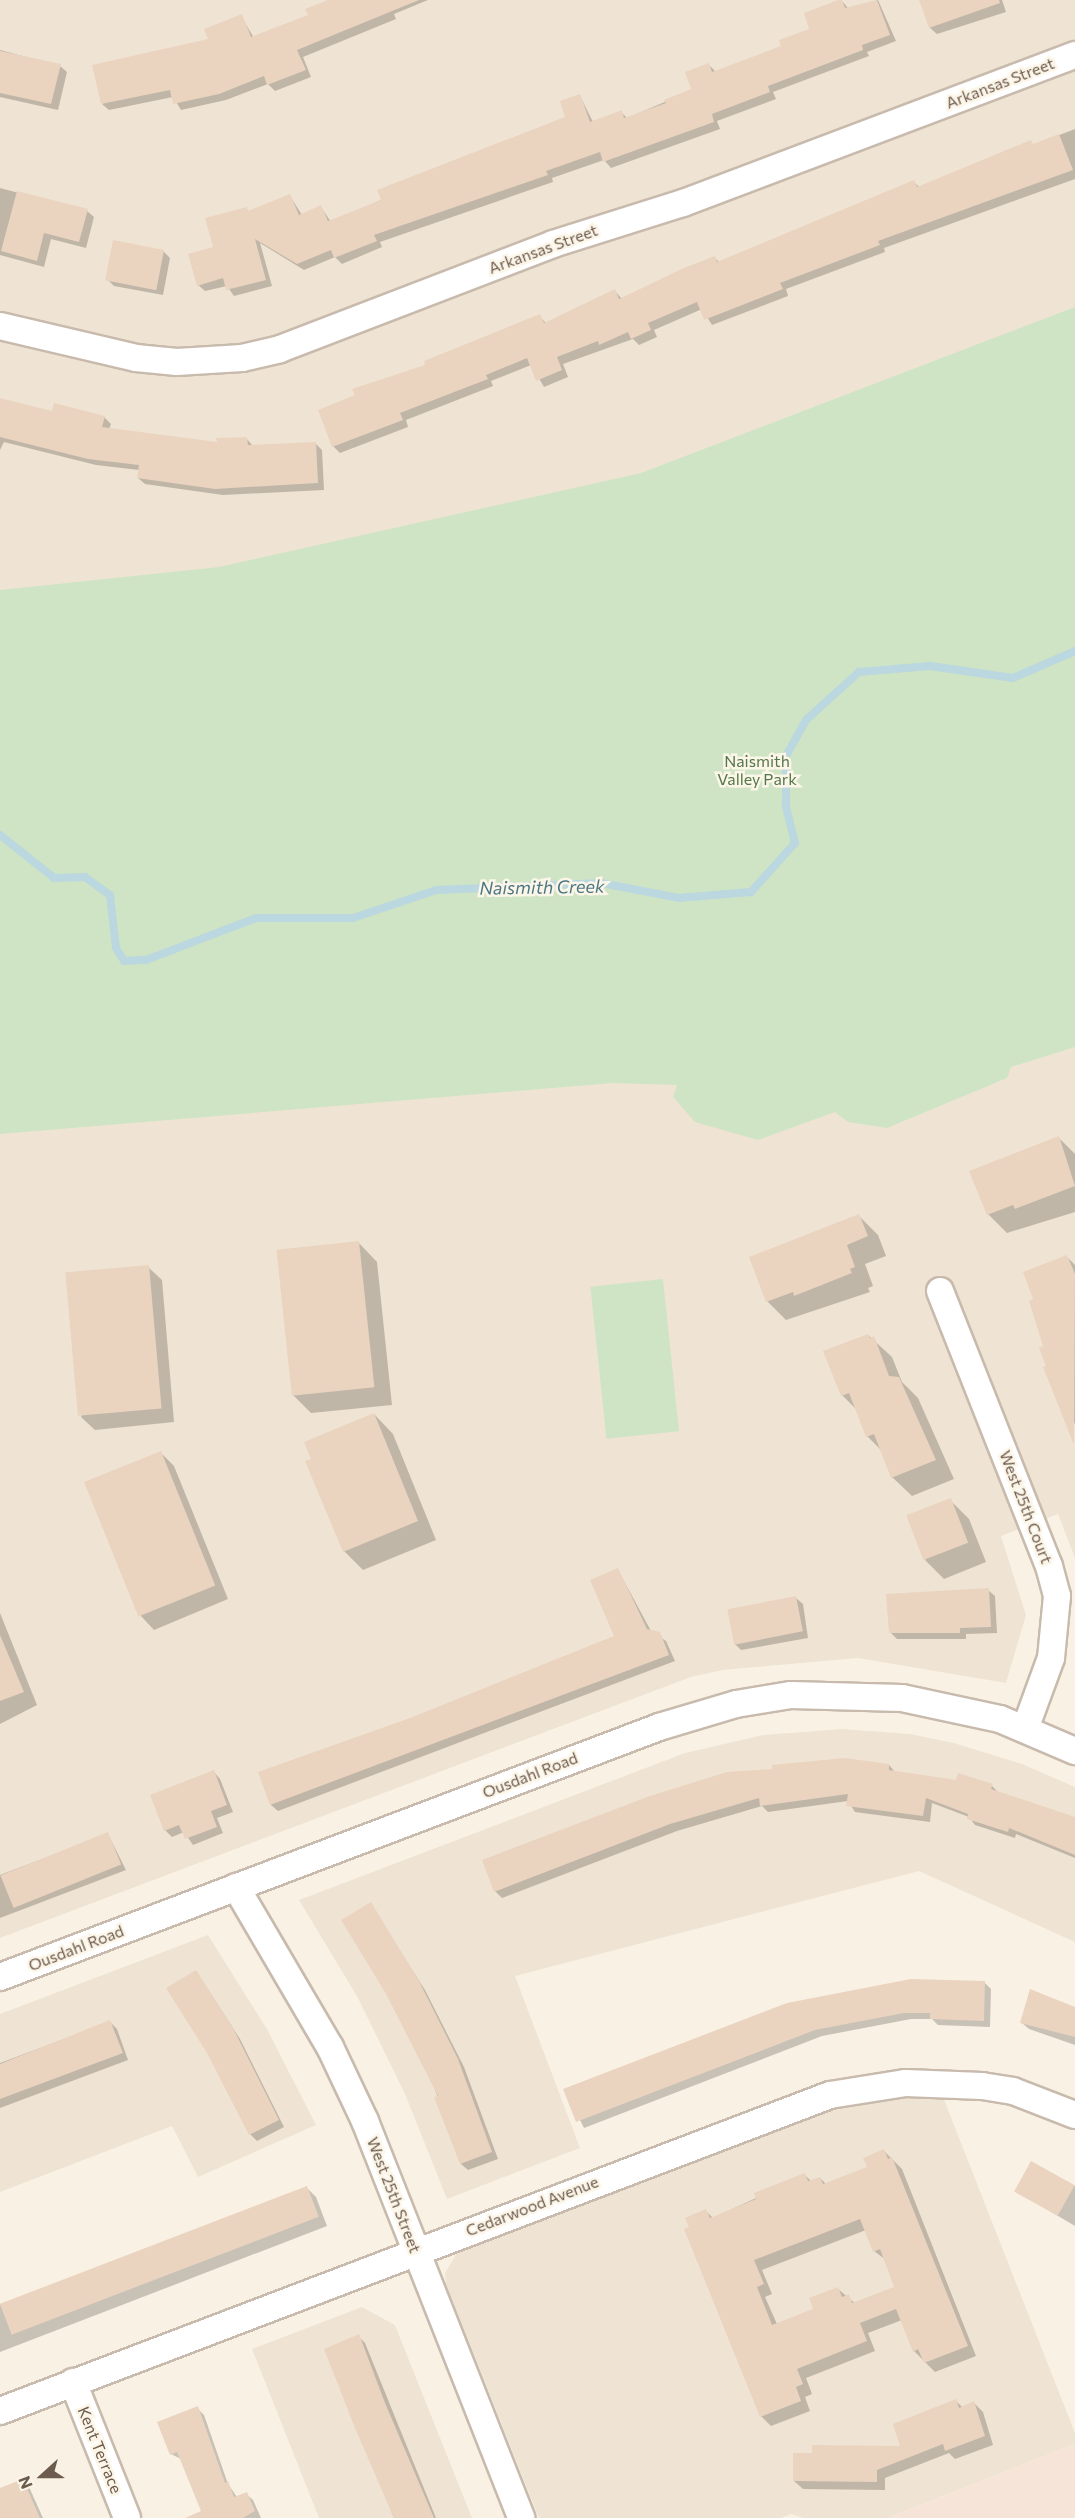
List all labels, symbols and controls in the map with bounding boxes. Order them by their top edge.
street label: Arkansas Street [943,53,1057,113]
street label: Arkansas Street [486,220,600,278]
park label: Naismith Valley Park [717,751,797,789]
water label: Naismith Creek [479,875,605,899]
street label: West 25th Court [996,1448,1056,1566]
street label: Ousdahl Road [480,1748,580,1802]
street label: Ousdahl Road [26,1921,126,1975]
street label: West 25th Street [363,2134,425,2256]
street label: Cedarwood Avenue [463,2172,601,2240]
street label: Kent Terrace [74,2404,126,2496]
north arrow [12,2446,72,2506]
text: N [14,2474,36,2492]

